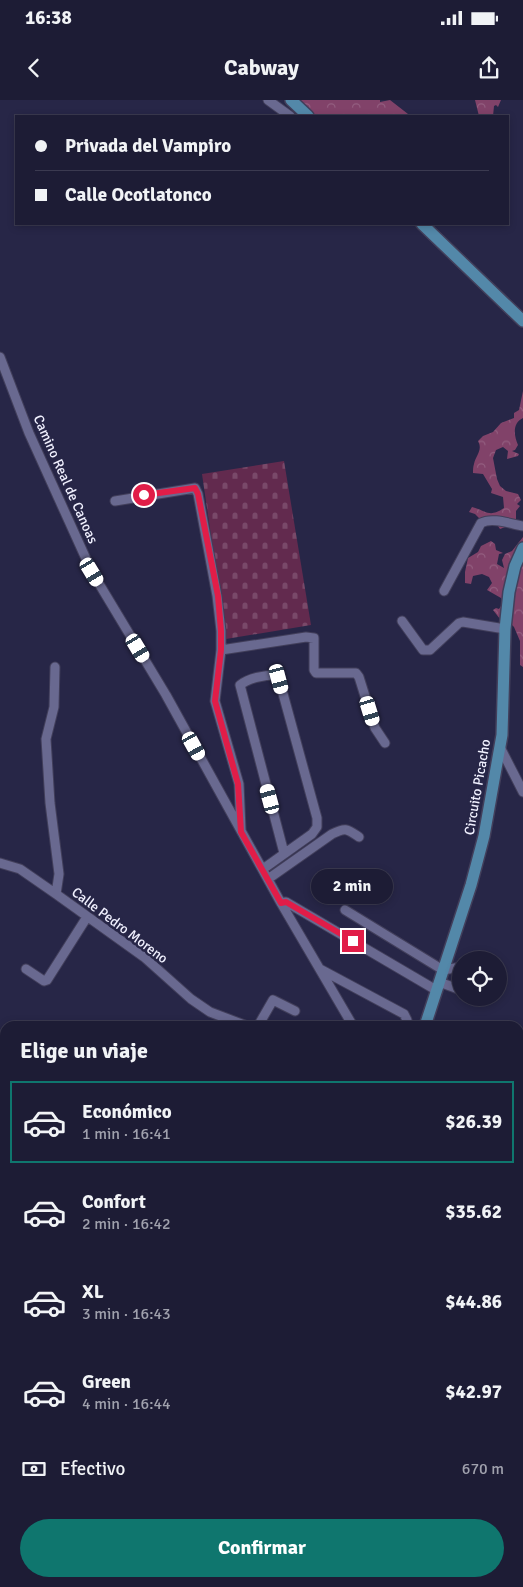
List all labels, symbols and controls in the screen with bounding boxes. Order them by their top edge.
text: 16:38 [25,6,72,30]
icon: back [20,54,48,82]
text: Cabway [224,54,299,81]
icon: share [475,54,503,82]
text: Privada del Vampiro [65,134,231,158]
text: Calle Ocotlatonco [65,183,212,207]
street label: Camino Real de Canoas [30,412,102,546]
route start [133,484,155,506]
car [77,555,106,589]
car [123,631,152,665]
car [267,663,290,695]
car [358,694,381,728]
car [180,729,207,763]
street label: Circuito Picacho [461,738,494,836]
car [258,783,281,815]
callout: 2 min [312,868,394,904]
text: 2 min [333,876,371,896]
street label: Calle Pedro Moreno [68,884,171,967]
route end [342,930,364,952]
map controls [452,951,507,1006]
button: locate [452,951,507,1006]
text: Elige un viaje [20,1037,148,1064]
icon: car [22,1100,67,1145]
text: Económico [82,1100,172,1124]
text: $26.39 [445,1110,502,1134]
text: 1 min · 16:41 [82,1124,171,1144]
icon: car [22,1190,67,1235]
text: Confort [82,1190,146,1214]
text: $35.62 [445,1200,502,1224]
text: 2 min · 16:42 [82,1214,171,1234]
icon: car [22,1280,67,1325]
text: XL [82,1280,104,1304]
text: $44.86 [445,1290,502,1314]
text: 3 min · 16:43 [82,1304,171,1324]
icon: car [22,1370,67,1415]
text: Green [82,1370,131,1394]
text: $42.97 [445,1380,502,1404]
text: 4 min · 16:44 [82,1394,171,1414]
icon: cash [20,1455,48,1483]
text: Efectivo [60,1457,125,1481]
text: 670 m [462,1459,504,1479]
button: Confirmar [20,1519,504,1577]

